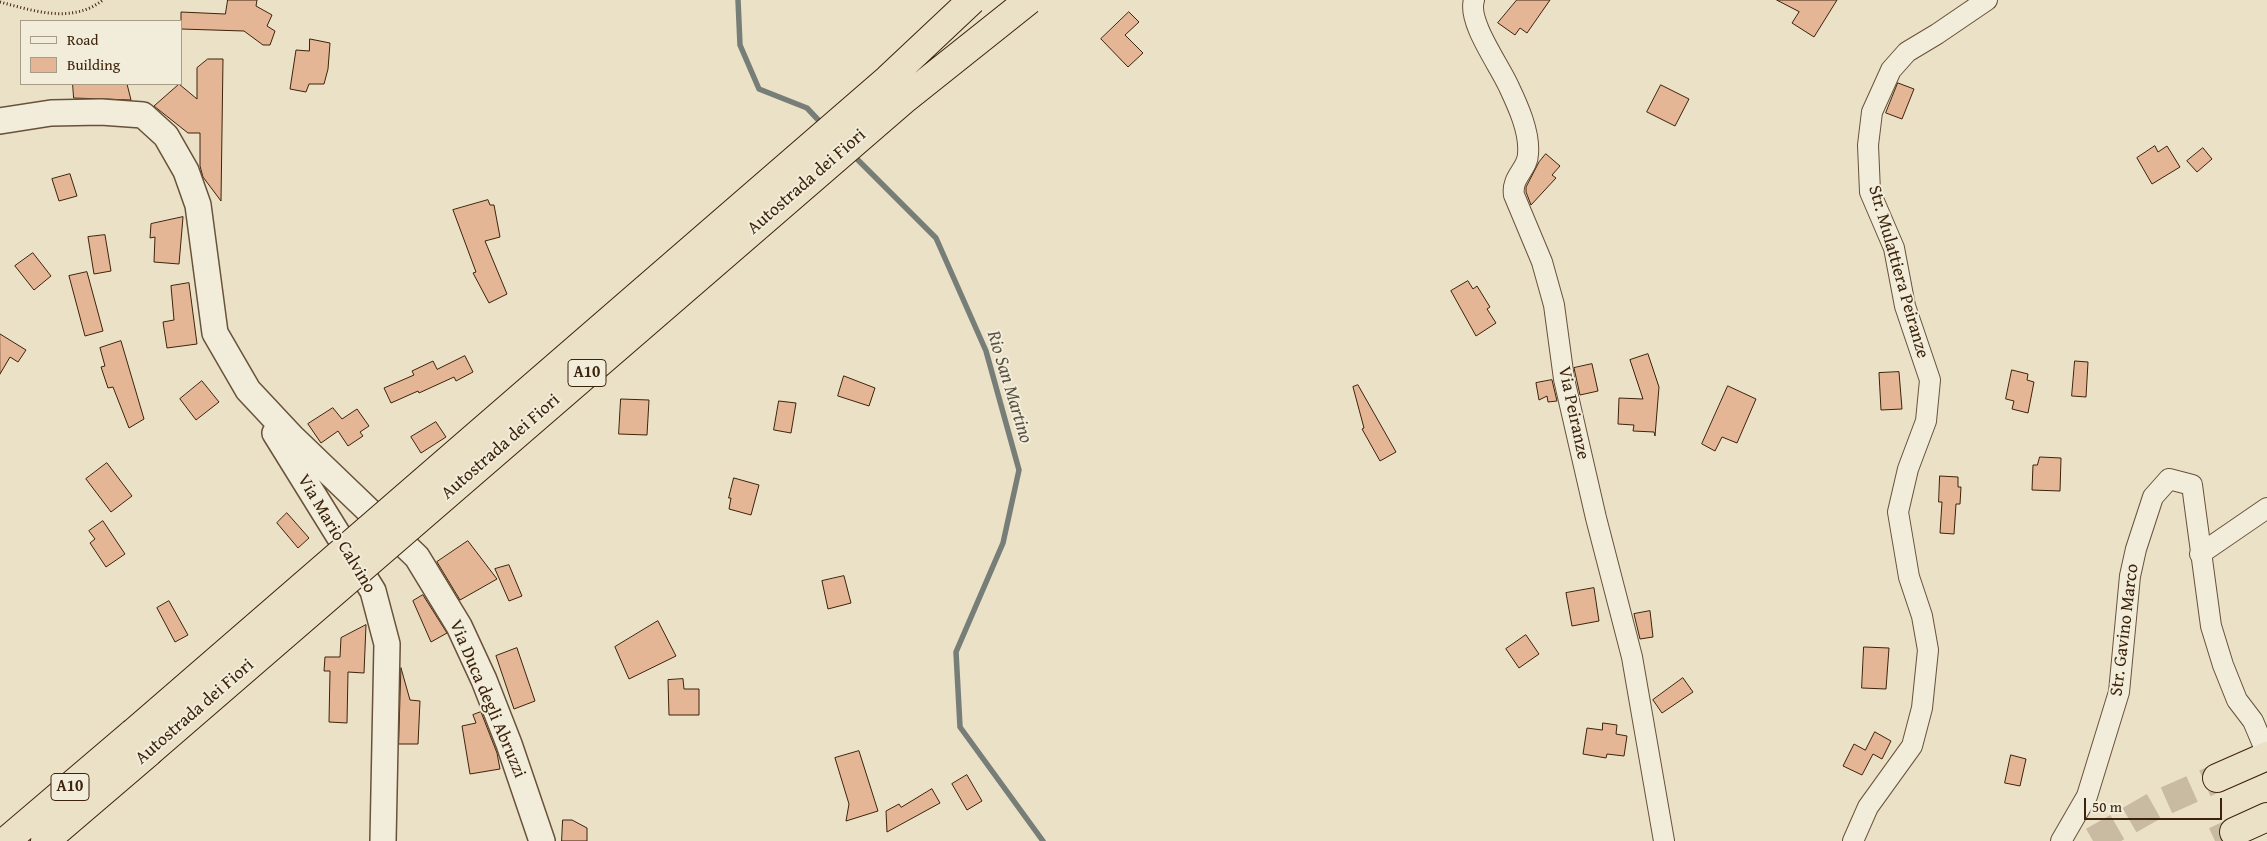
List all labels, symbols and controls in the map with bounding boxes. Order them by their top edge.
legend [20,20,182,85]
text: Road [67,29,98,50]
text: Building [67,54,120,75]
street label: Autostrada dei Fiori [743,125,871,239]
street label: Str. Mulattiera Peiranze [1863,183,1933,361]
water label: Rio San Martino [981,328,1037,446]
road number: A10 [568,359,606,386]
street label: Via Peiranze [1553,364,1593,462]
street label: Autostrada dei Fiori [437,390,565,504]
street label: Via Mario Calvino [292,471,380,597]
street label: Str. Gavino Marco [2106,563,2144,697]
street label: Via Duca degli Abruzzi [444,617,530,781]
street label: Autostrada dei Fiori [131,655,259,769]
road number: A10 [51,774,89,800]
scale bar [2087,788,2224,820]
text: 50 m [2092,796,2122,817]

